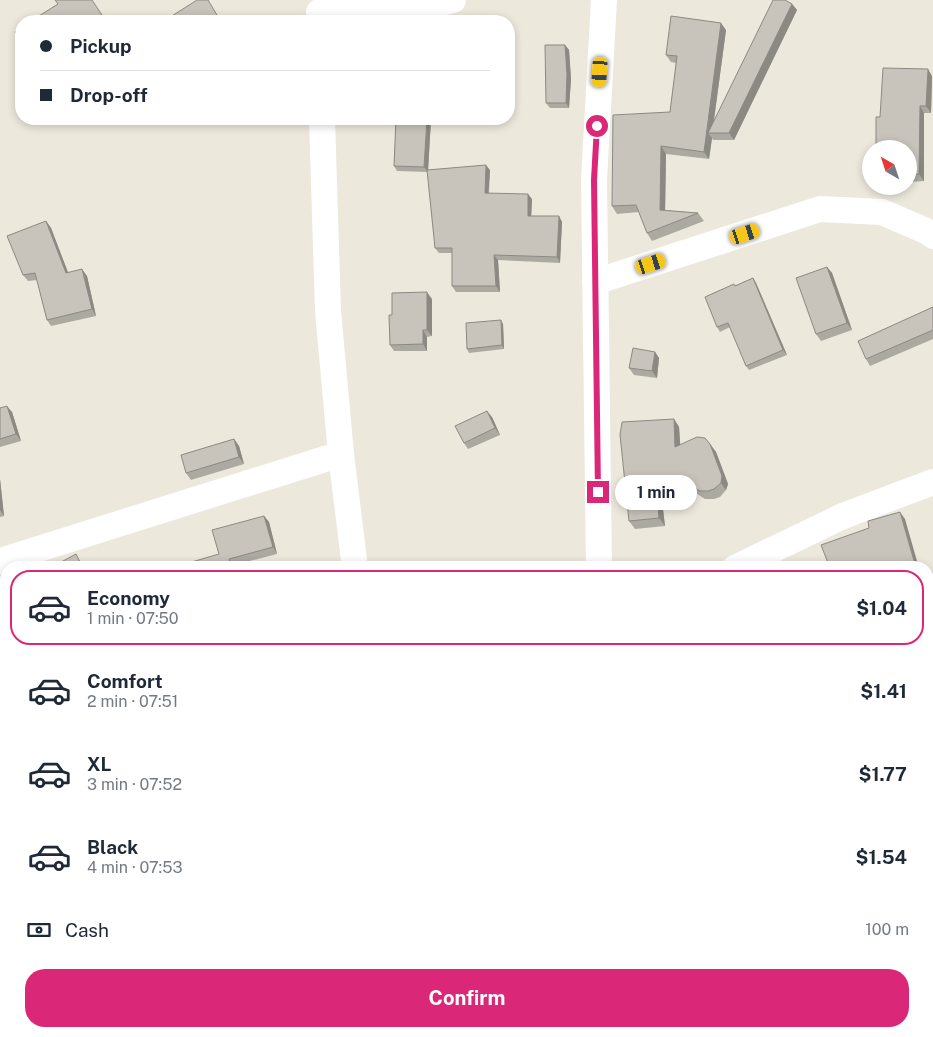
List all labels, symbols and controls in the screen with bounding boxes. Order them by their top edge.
text: Pickup [70,35,132,57]
car [591,57,608,87]
text: Drop-off [70,84,147,106]
route start [586,115,608,137]
north arrow [862,140,918,195]
map controls [862,140,917,195]
car [728,222,761,246]
car [634,252,667,276]
callout: 1 min [616,474,698,510]
route end [587,481,609,503]
text: 1 min [637,483,675,502]
icon: car [27,585,72,630]
text: Economy [87,587,170,609]
text: $1.04 [856,597,907,619]
text: 1 min · 07:50 [87,609,179,628]
icon: car [27,668,72,713]
text: Comfort [87,670,163,692]
text: $1.41 [860,680,907,702]
text: 2 min · 07:51 [87,692,178,711]
icon: car [27,751,72,796]
text: XL [87,753,112,775]
text: $1.77 [858,763,907,785]
text: 3 min · 07:52 [87,775,182,794]
icon: car [27,834,72,879]
text: Black [87,836,138,858]
text: $1.54 [856,846,907,868]
text: 4 min · 07:53 [87,858,182,877]
icon: cash [25,916,53,944]
text: Cash [65,919,109,941]
text: 100 m [865,920,909,939]
button: Confirm [25,969,909,1027]

